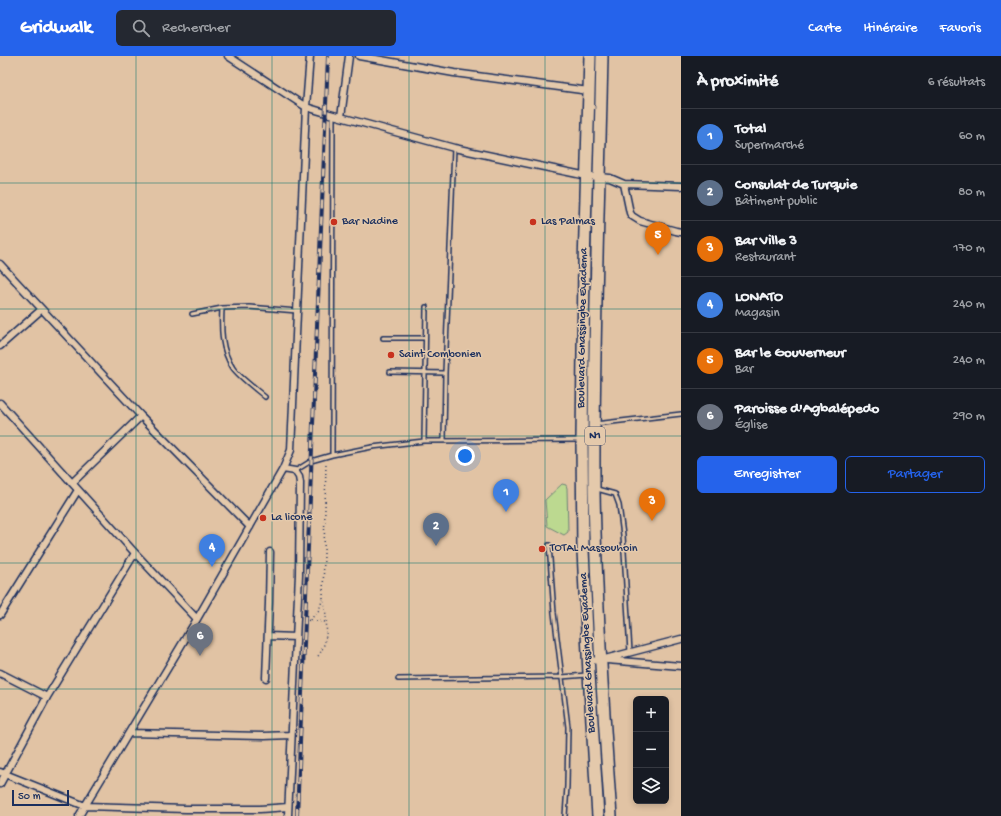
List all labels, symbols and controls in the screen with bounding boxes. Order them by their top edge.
search box [116,10,396,46]
text: Gridwalk [20,17,92,40]
icon: search [130,17,152,39]
text: Rechercher [162,19,230,37]
text: Carte [808,20,842,37]
text: Itinéraire [864,20,917,37]
text: Favoris [939,20,981,37]
text: À proximité [697,72,778,92]
text: 6 résultats [928,75,985,90]
text: Total [735,120,766,138]
text: 1 [707,129,713,144]
text: 60 m [959,129,985,144]
text: Supermarché [735,138,804,153]
text: Consulat de Turquie [735,176,857,194]
text: 2 [707,185,713,200]
text: 80 m [958,185,985,200]
text: Bâtiment public [735,194,817,209]
place label: Bar Nadine [341,215,399,229]
place label: Las Palmas [541,215,595,229]
marker: Bar Nadine [329,217,339,227]
marker: Las Palmas [528,217,538,227]
pin: 5 [645,222,671,255]
text: Bar Ville 3 [735,232,797,250]
text: 3 [707,241,713,256]
text: 170 m [953,241,985,256]
street label: Boulevard Gnassingbe Eyadema [575,247,591,409]
text: Restaurant [735,250,795,265]
text: LONATO [735,288,783,306]
text: 4 [707,297,713,312]
text: 240 m [953,297,985,312]
text: Magasin [735,306,780,321]
text: Bar le Gouverneur [735,344,846,362]
place label: Saint Combonien [399,348,482,362]
marker: Saint Combonien [386,350,396,360]
text: 5 [707,353,713,368]
text: 240 m [953,353,985,368]
text: Bar [735,362,753,377]
text: Paroisse d'Agbalépedo [735,400,879,418]
text: 6 [707,409,713,424]
text: 290 m [952,409,985,424]
text: Église [735,418,768,433]
road number: N1 [585,427,605,445]
your location [455,446,475,466]
button: Enregistrer [697,456,837,493]
button: Partager [845,456,985,493]
pin: 1 [493,479,519,512]
pin: 3 [639,488,665,521]
place label: La licone [271,511,313,525]
marker: La licone [258,513,268,523]
pin: 2 [423,513,449,546]
pin: 4 [199,534,225,567]
place label: TOTAL Massouhoin [549,542,638,556]
marker: TOTAL Massouhoin [537,544,547,554]
street label: Boulevard Gnassingbe Eyadema [577,572,599,735]
pin: 6 [187,623,213,656]
map controls [633,696,669,804]
button: + [633,696,669,732]
button: − [633,732,669,768]
button: layers [633,768,669,804]
scale bar [12,788,69,807]
text: 50 m [18,791,40,803]

